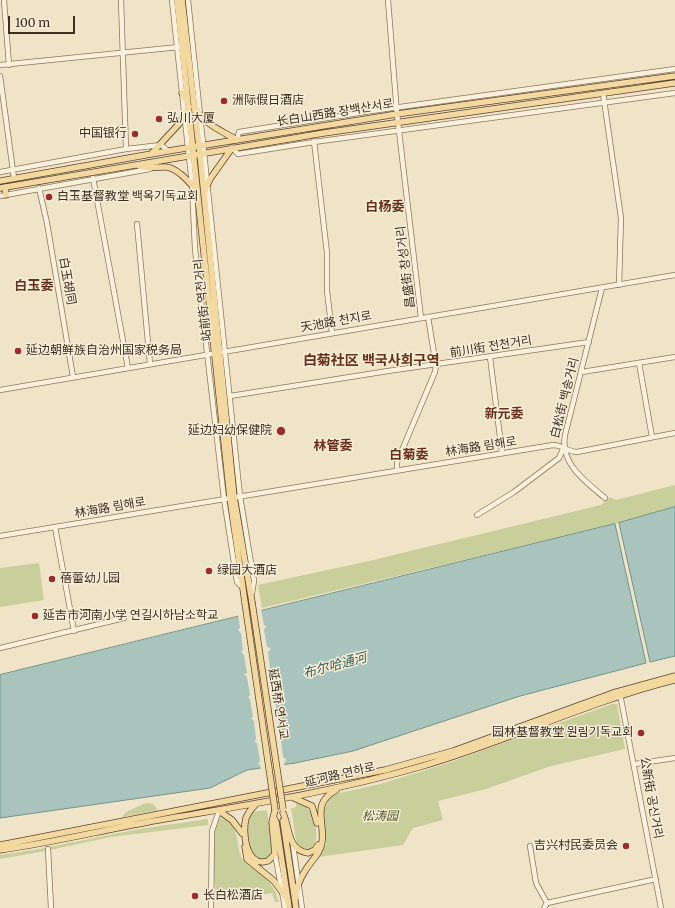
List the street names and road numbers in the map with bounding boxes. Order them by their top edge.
street label: 长白山西路 장백산서로 [276,97,394,129]
street label: 昌盛街 창성거리 [394,225,418,309]
street label: 白玉胡同 [56,256,78,306]
street label: 站前街 역전거리 [192,258,214,342]
street label: 天池路 천지로 [299,309,373,335]
street label: 前川街 전천거리 [449,333,533,361]
street label: 白松街 백송거리 [548,356,582,440]
street label: 林海路 림해로 [444,434,518,460]
street label: 林海路 림해로 [73,495,147,521]
street label: 延西桥 연서교 [265,667,291,741]
street label: 公新街 공신거리 [637,756,665,840]
street label: 延河路 연하로 [303,760,377,790]

